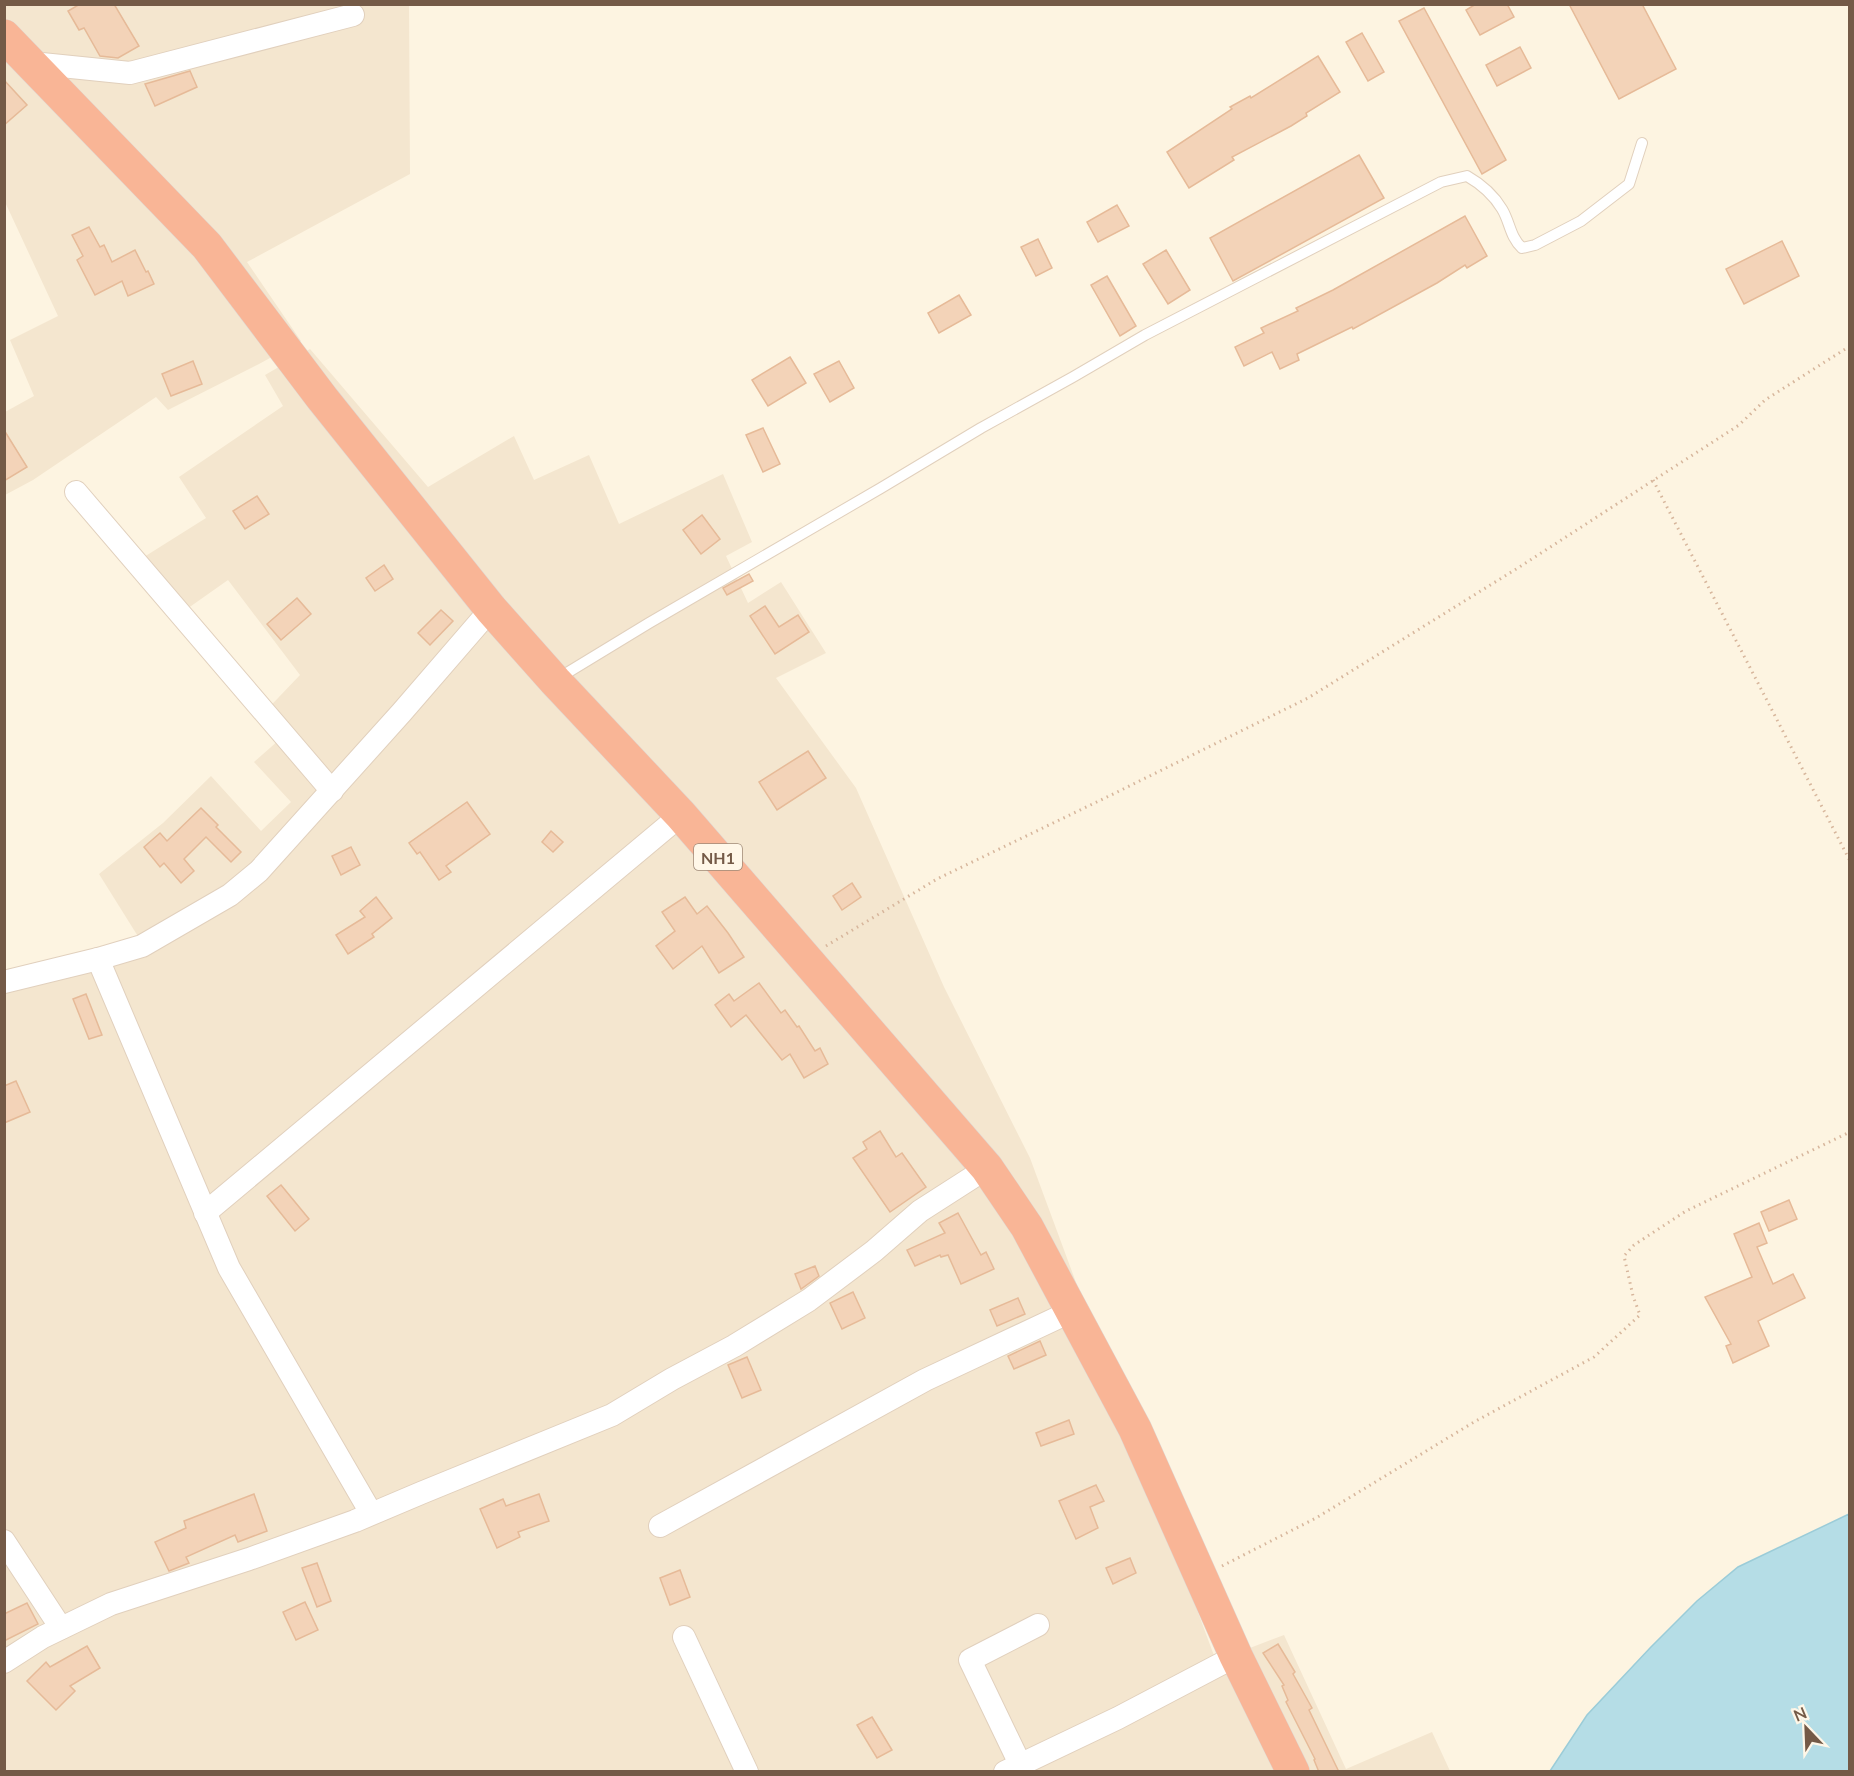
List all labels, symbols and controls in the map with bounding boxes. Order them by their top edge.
road number: NH1 [694,844,742,870]
north arrow [1776,1698,1836,1758]
text: N [1791,1703,1809,1725]

